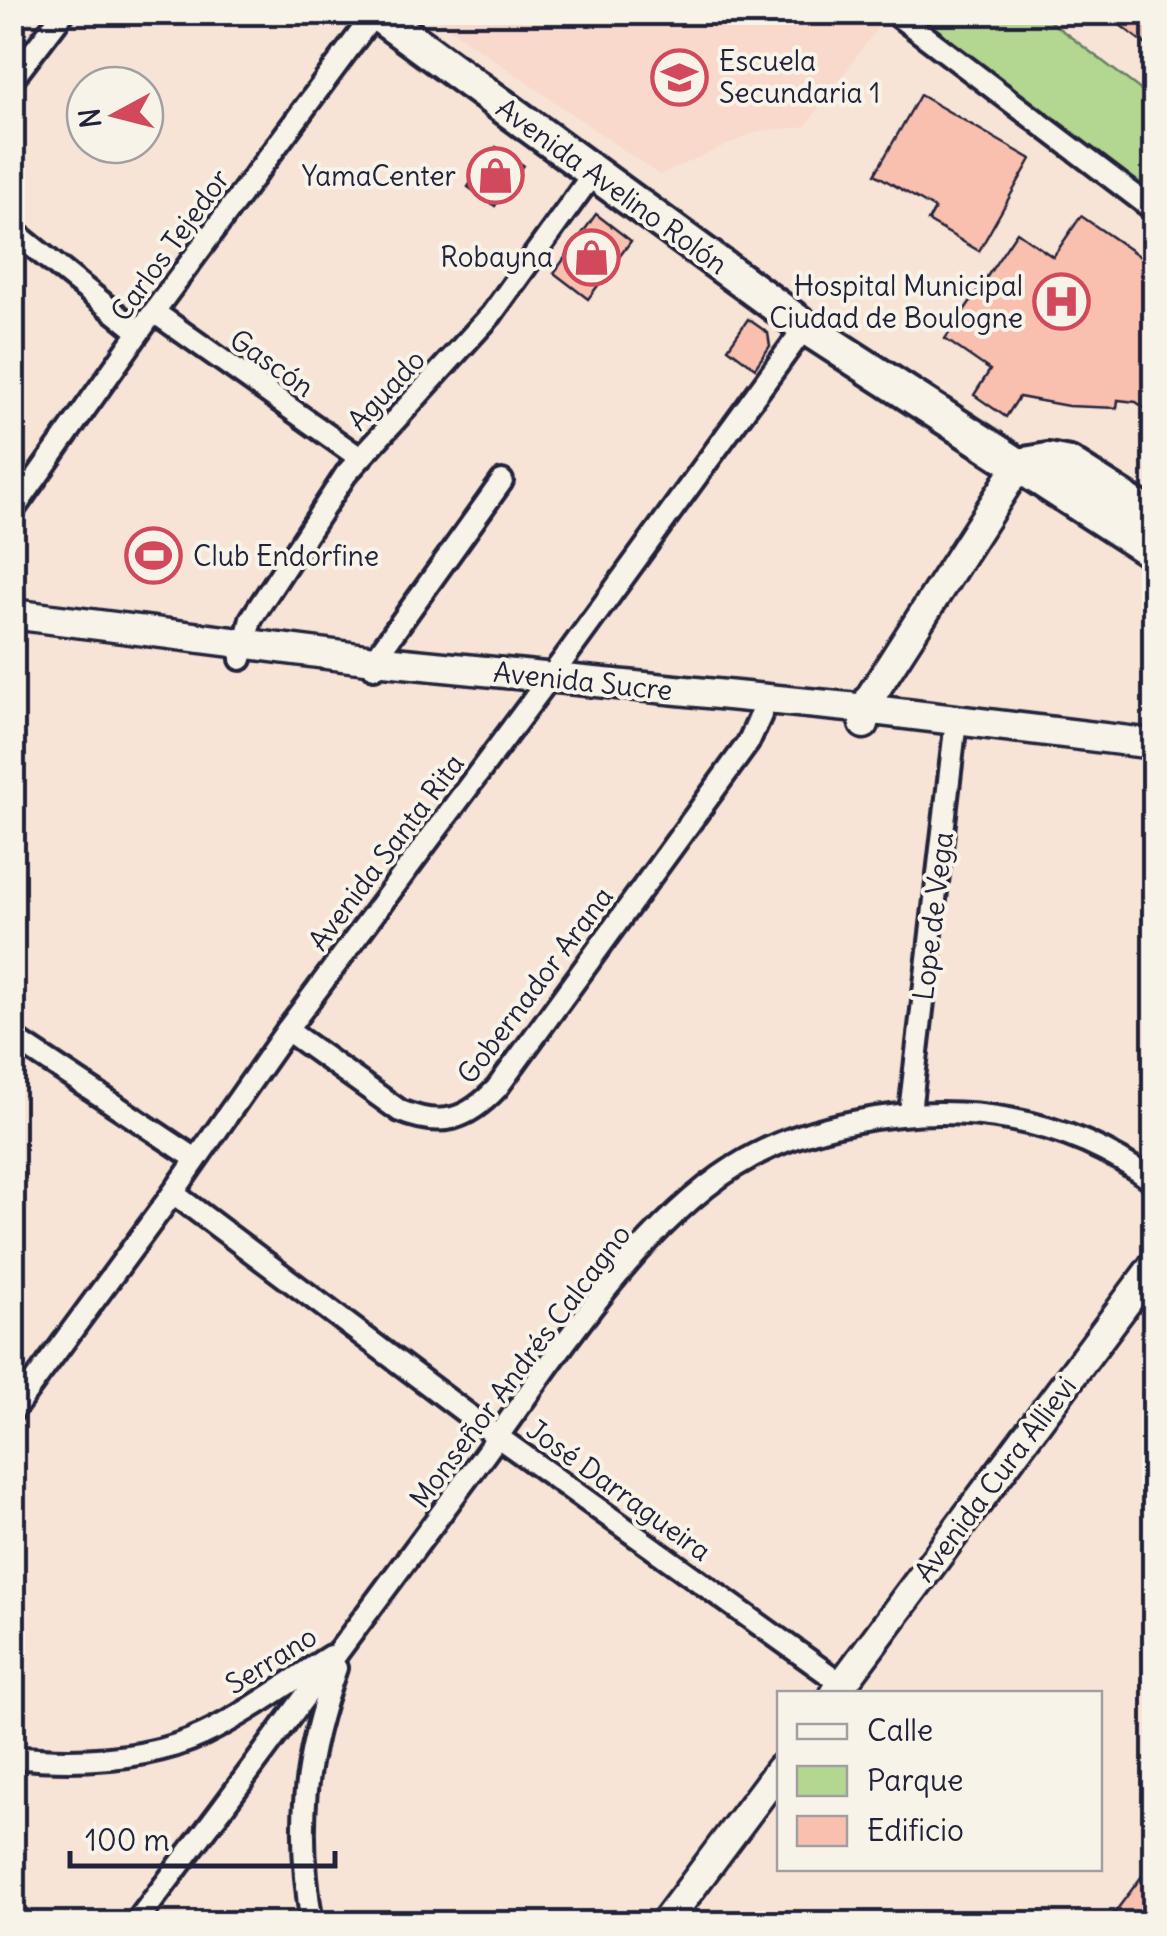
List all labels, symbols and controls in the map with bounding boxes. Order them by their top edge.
place label: Escuela Secundaria 1 [719,43,880,111]
school or university icon: Escuela Secundaria 1 [650,47,710,107]
north arrow [65,65,165,165]
street label: Avenida Avelino Rolón [489,90,735,282]
text: N [71,106,109,130]
shop icon: YamaCenter [465,146,525,206]
place label: YamaCenter [302,158,456,194]
street label: Carlos Tejedor [103,162,237,328]
shop icon: Robayna [562,227,622,287]
place label: Robayna [440,239,553,275]
place label: Hospital Municipal Ciudad de Boulogne [769,268,1023,336]
hospital icon: Hospital Municipal Ciudad de Boulogne [1032,272,1092,332]
street label: Gascón [223,321,321,405]
street label: Aguado [339,342,433,438]
sports icon: Club Endorfine [124,526,184,586]
place label: Club Endorfine [193,538,379,574]
street label: Avenida Sucre [492,654,674,708]
street label: Avenida Santa Rita [300,746,472,958]
street label: Lope de Vega [905,830,961,1002]
street label: Gobernador Arana [449,879,621,1091]
street label: Monseñor Andrés Calcagno [402,1217,638,1515]
street label: Avenida Cura Allievi [906,1369,1084,1589]
street label: José Darragueira [520,1411,718,1569]
street label: Serrano [219,1618,323,1702]
legend [777,1691,1102,1871]
text: Calle [867,1711,933,1749]
text: Parque [867,1761,963,1799]
scale bar [70,1806,335,1868]
text: Edificio [867,1811,964,1849]
text: 100 m [85,1821,170,1859]

